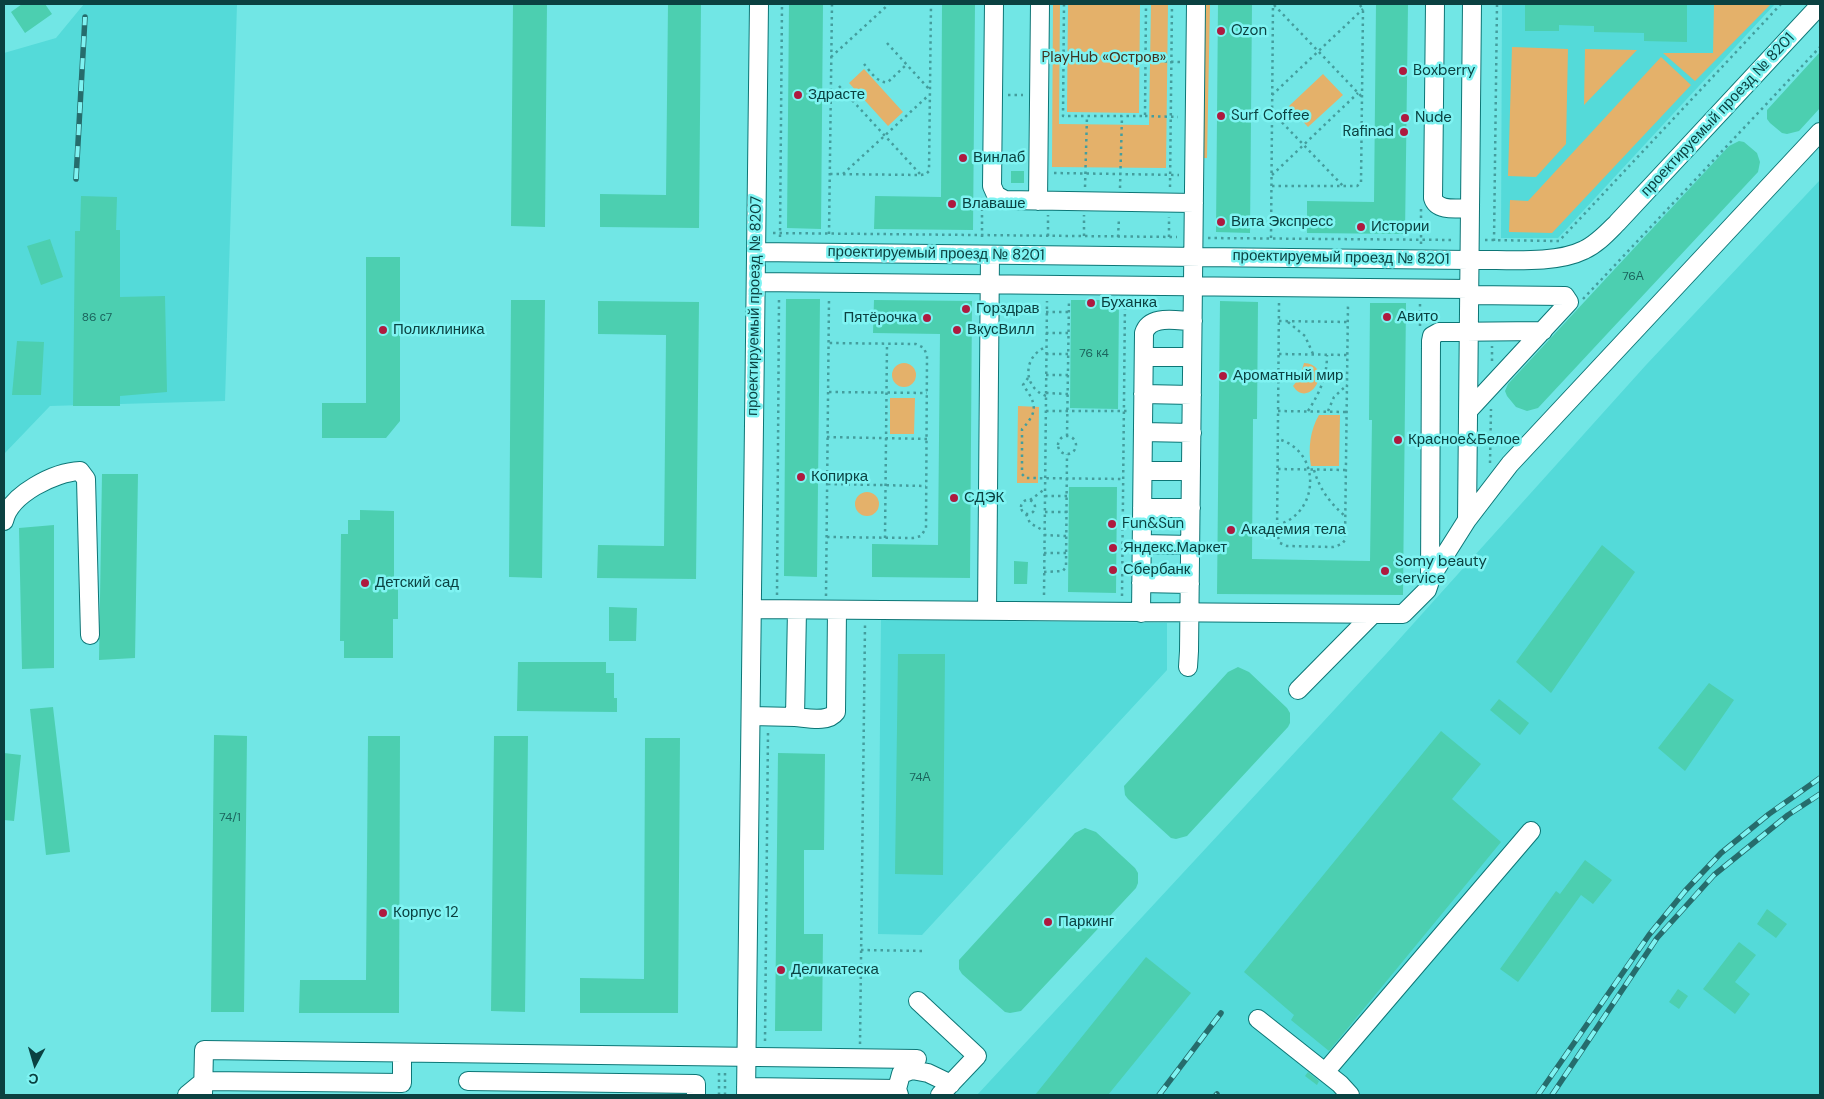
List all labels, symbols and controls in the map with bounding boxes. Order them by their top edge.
place label: Ozon [1231,22,1267,40]
marker: Ozon [1215,25,1227,37]
street label: проектируемый проезд № 8201 [1637,30,1799,200]
park label: PlayHub «Остров» [1042,49,1166,67]
place label: Boxberry [1413,62,1475,80]
marker: Boxberry [1397,65,1409,77]
place label: Здрасте [808,86,865,104]
marker: Здрасте [792,89,804,101]
place label: Surf Coffee [1231,107,1310,125]
place label: Nude [1415,109,1452,127]
marker: Surf Coffee [1215,110,1227,122]
marker: Nude [1399,112,1411,124]
place label: Rafinad [1343,123,1394,141]
marker: Rafinad [1398,126,1410,138]
place label: Винлаб [973,149,1025,167]
marker: Винлаб [957,152,969,164]
place label: Влаваше [962,195,1026,213]
street label: проектируемый проезд № 8207 [744,196,766,416]
marker: Влаваше [946,198,958,210]
place label: Вита Экспресс [1231,213,1333,231]
marker: Вита Экспресс [1215,216,1227,228]
place label: Истории [1371,218,1429,236]
marker: Истории [1355,221,1367,233]
street label: проектируемый проезд № 8201 [827,243,1045,265]
street label: проектируемый проезд № 8201 [1232,247,1450,269]
house number: 76А [1622,270,1644,284]
place label: Буханка [1101,294,1157,312]
marker: Буханка [1085,297,1097,309]
place label: Горздрав [976,300,1040,318]
marker: Горздрав [960,303,972,315]
place label: Авито [1397,308,1438,326]
place label: Пятёрочка [843,309,917,327]
house number: 86 с7 [82,311,112,325]
marker: Авито [1381,311,1393,323]
marker: Пятёрочка [921,312,933,324]
place label: Поликлиника [393,321,485,339]
place label: ВкусВилл [967,321,1034,339]
marker: Поликлиника [377,324,389,336]
marker: ВкусВилл [951,324,963,336]
house number: 76 к4 [1079,347,1109,361]
place label: Ароматный мир [1233,367,1343,385]
marker: Ароматный мир [1217,370,1229,382]
place label: Красное&Белое [1408,431,1520,449]
marker: Красное&Белое [1392,434,1404,446]
place label: Копирка [811,468,868,486]
marker: Копирка [795,471,807,483]
place label: СДЭК [964,489,1004,507]
marker: СДЭК [948,492,960,504]
place label: Fun&Sun [1122,515,1184,533]
marker: Fun&Sun [1106,518,1118,530]
place label: Академия тела [1241,521,1346,539]
marker: Академия тела [1225,524,1237,536]
place label: Яндекс.Маркет [1123,539,1227,557]
marker: Яндекс.Маркет [1107,542,1119,554]
place label: Somy beauty service [1395,553,1487,588]
place label: Сбербанк [1123,561,1190,579]
marker: Сбербанк [1107,564,1119,576]
marker: Somy beauty service [1379,565,1391,577]
place label: Детский сад [375,574,459,592]
marker: Детский сад [359,577,371,589]
house number: 74А [910,771,930,785]
house number: 74/1 [219,811,241,825]
place label: Корпус 12 [393,904,459,922]
marker: Корпус 12 [377,907,389,919]
place label: Паркинг [1058,913,1114,931]
marker: Паркинг [1042,916,1054,928]
place label: Деликатеска [791,961,879,979]
marker: Деликатеска [775,964,787,976]
north arrow [10,1039,60,1089]
text: С [27,1069,39,1088]

